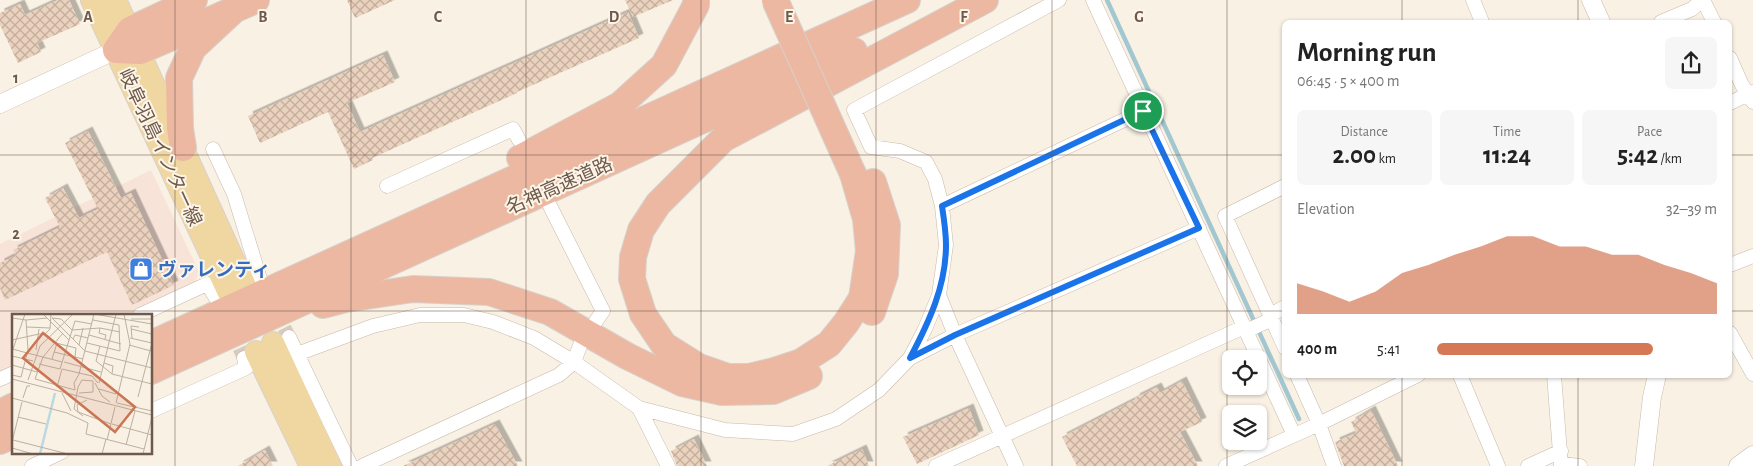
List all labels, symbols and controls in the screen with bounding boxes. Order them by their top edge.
text: A [83,9,93,25]
text: B [258,9,268,25]
text: C [434,9,443,25]
text: D [609,9,620,25]
text: E [785,9,793,25]
text: F [960,9,968,25]
text: G [1134,9,1144,25]
button: share [1665,37,1717,89]
text: Morning run [1297,39,1437,67]
street label: 岐阜羽島インター線 [115,65,206,229]
text: 1 [13,70,19,86]
text: 06:45 · 5 × 400 m [1297,73,1400,89]
pin [1122,90,1164,132]
icon: arrive [1129,97,1157,125]
text: Distance [1341,125,1388,139]
text: Time [1493,125,1521,139]
text: Pace [1637,125,1662,139]
text: 2.00 [1333,143,1376,168]
text: 11:24 [1483,143,1531,168]
text: 5:42 [1617,143,1658,168]
text: km [1376,152,1396,166]
text: /km [1658,152,1682,166]
street label: 名神高速道路 [503,153,616,218]
text: Elevation [1297,201,1355,217]
text: 32–39 m [1666,201,1717,217]
text: 2 [12,226,20,242]
shop icon: ヴァレンティ [128,256,154,282]
place label: ヴァレンティ [158,259,271,280]
inset map [12,314,152,454]
text: 400 m [1297,341,1337,357]
text: 5:41 [1377,341,1401,357]
map controls [1222,350,1267,450]
button: locate [1222,350,1267,395]
button: layers [1222,405,1267,450]

